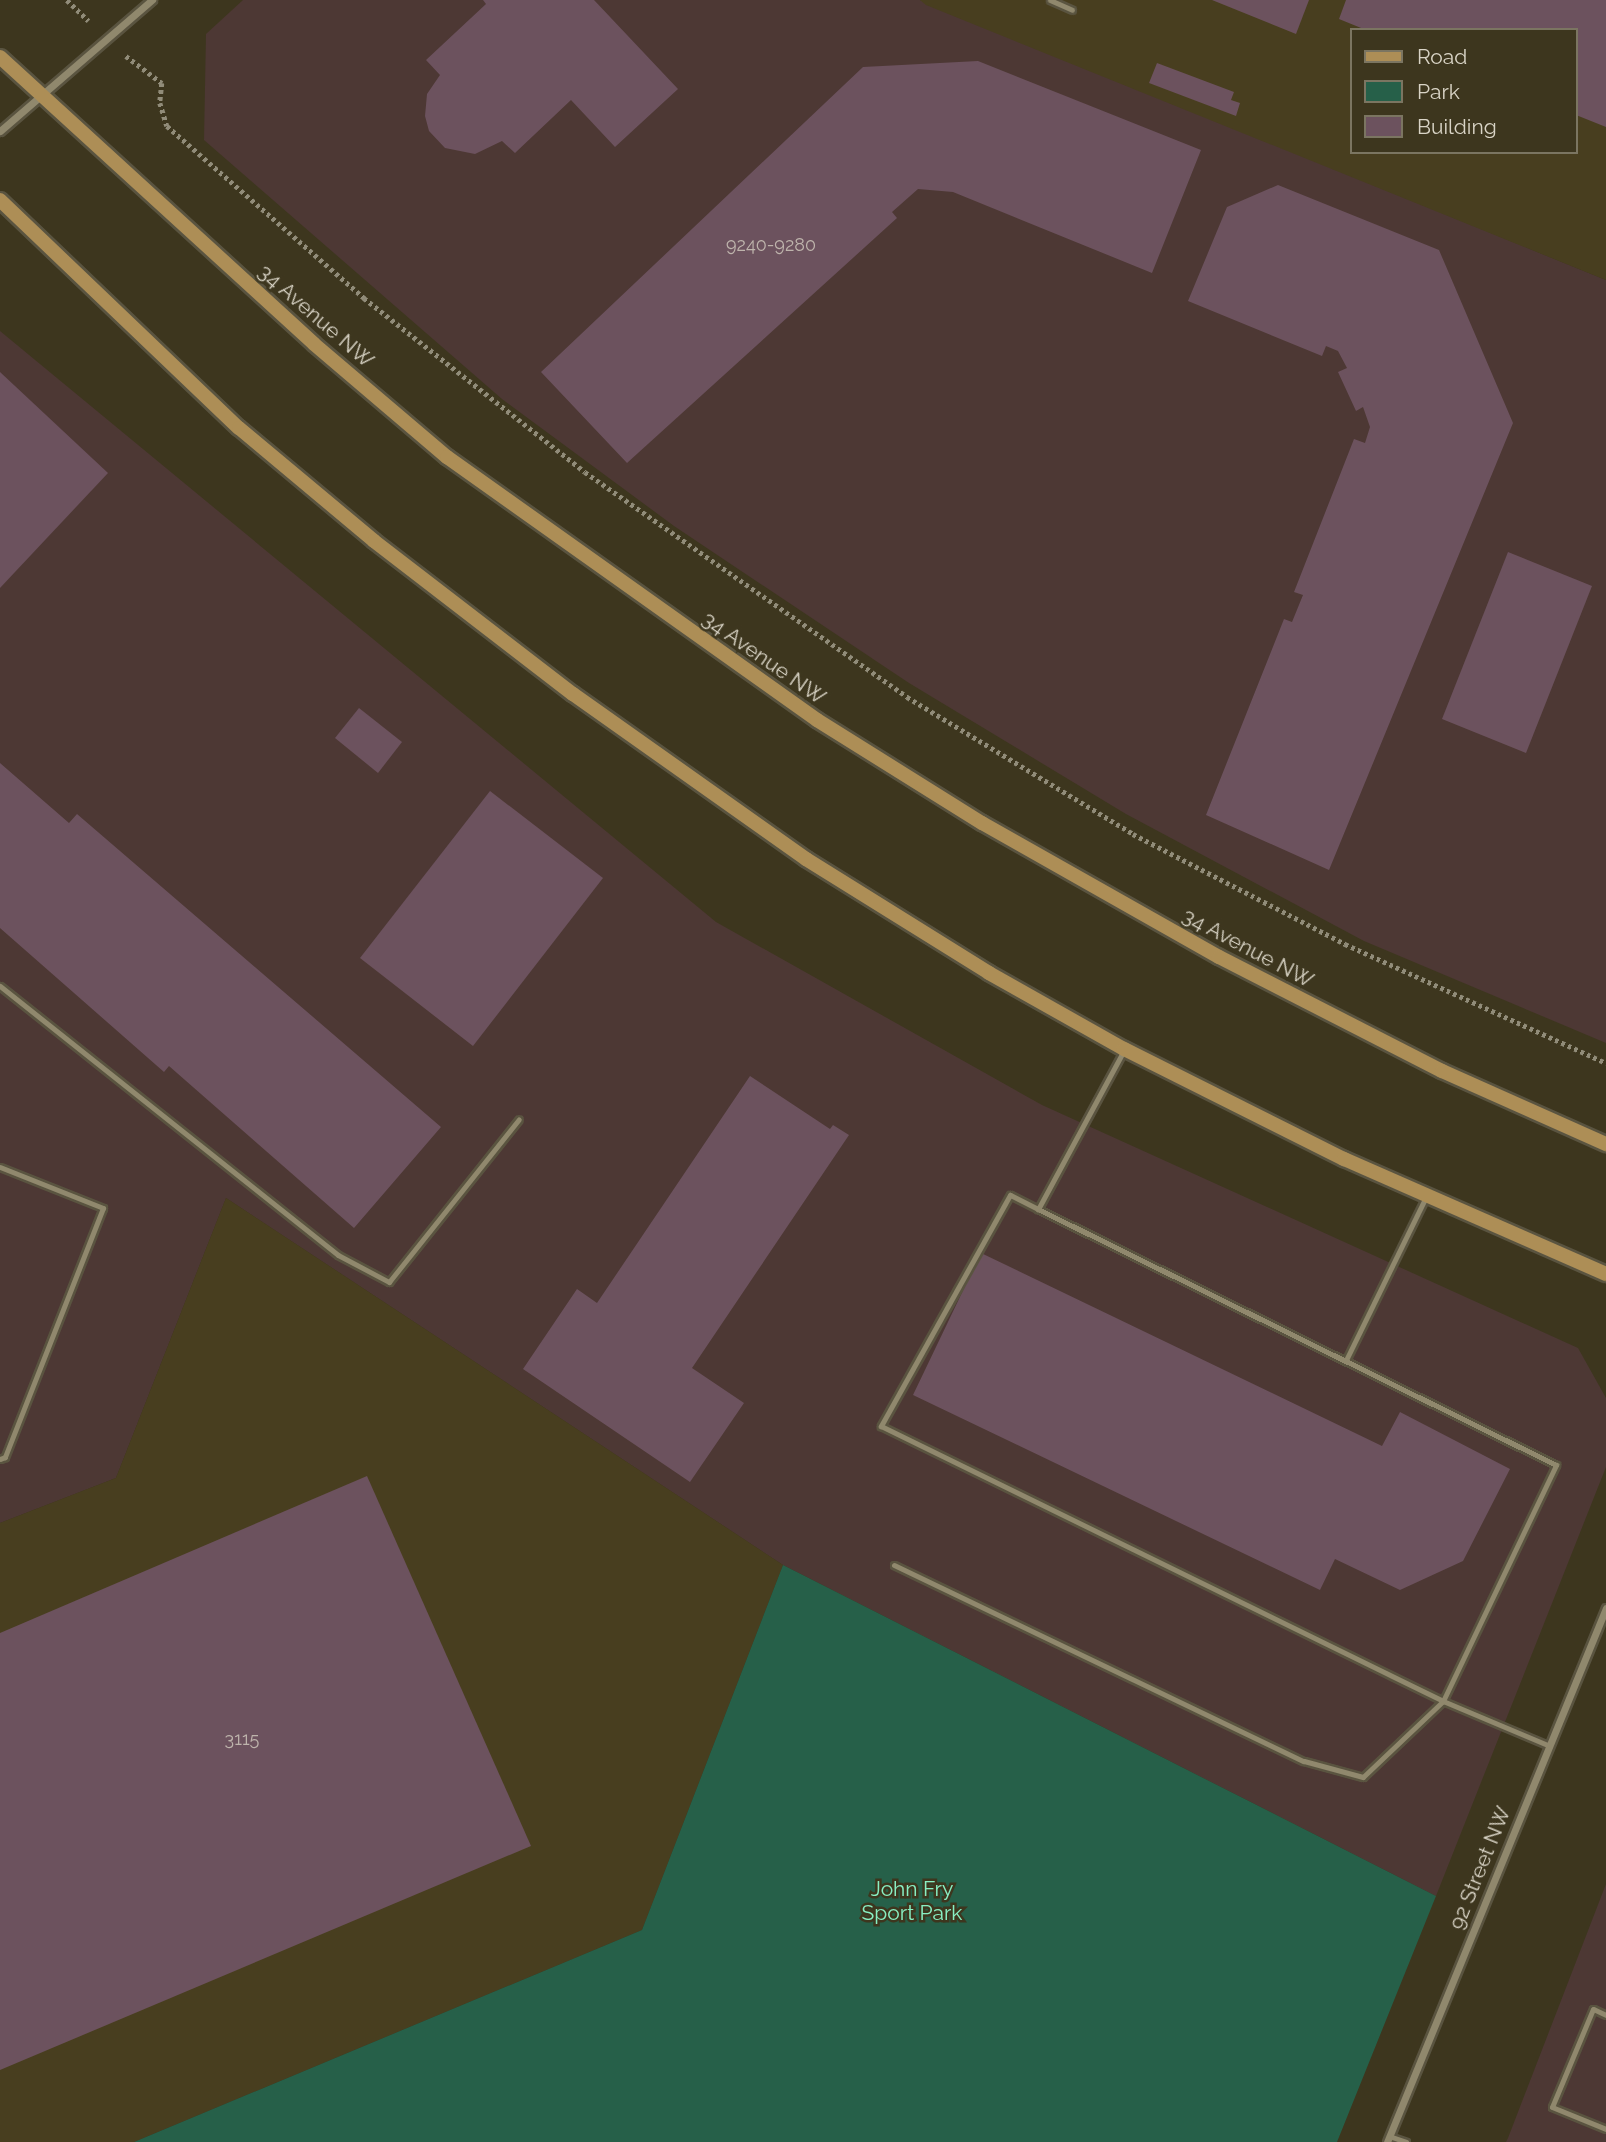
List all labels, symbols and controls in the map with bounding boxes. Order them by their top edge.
legend [1350,28,1578,154]
text: Road [1417,44,1467,69]
text: Park [1417,79,1460,104]
text: Building [1417,114,1497,139]
house number: 9240-9280 [726,234,816,256]
street label: 34 Avenue NW [253,259,379,373]
street label: 34 Avenue NW [697,606,831,710]
street label: 34 Avenue NW [1178,903,1318,993]
house number: 3115 [225,1728,259,1750]
street label: 92 Street NW [1444,1803,1516,1933]
park label: John Fry Sport Park [862,1876,962,1926]

